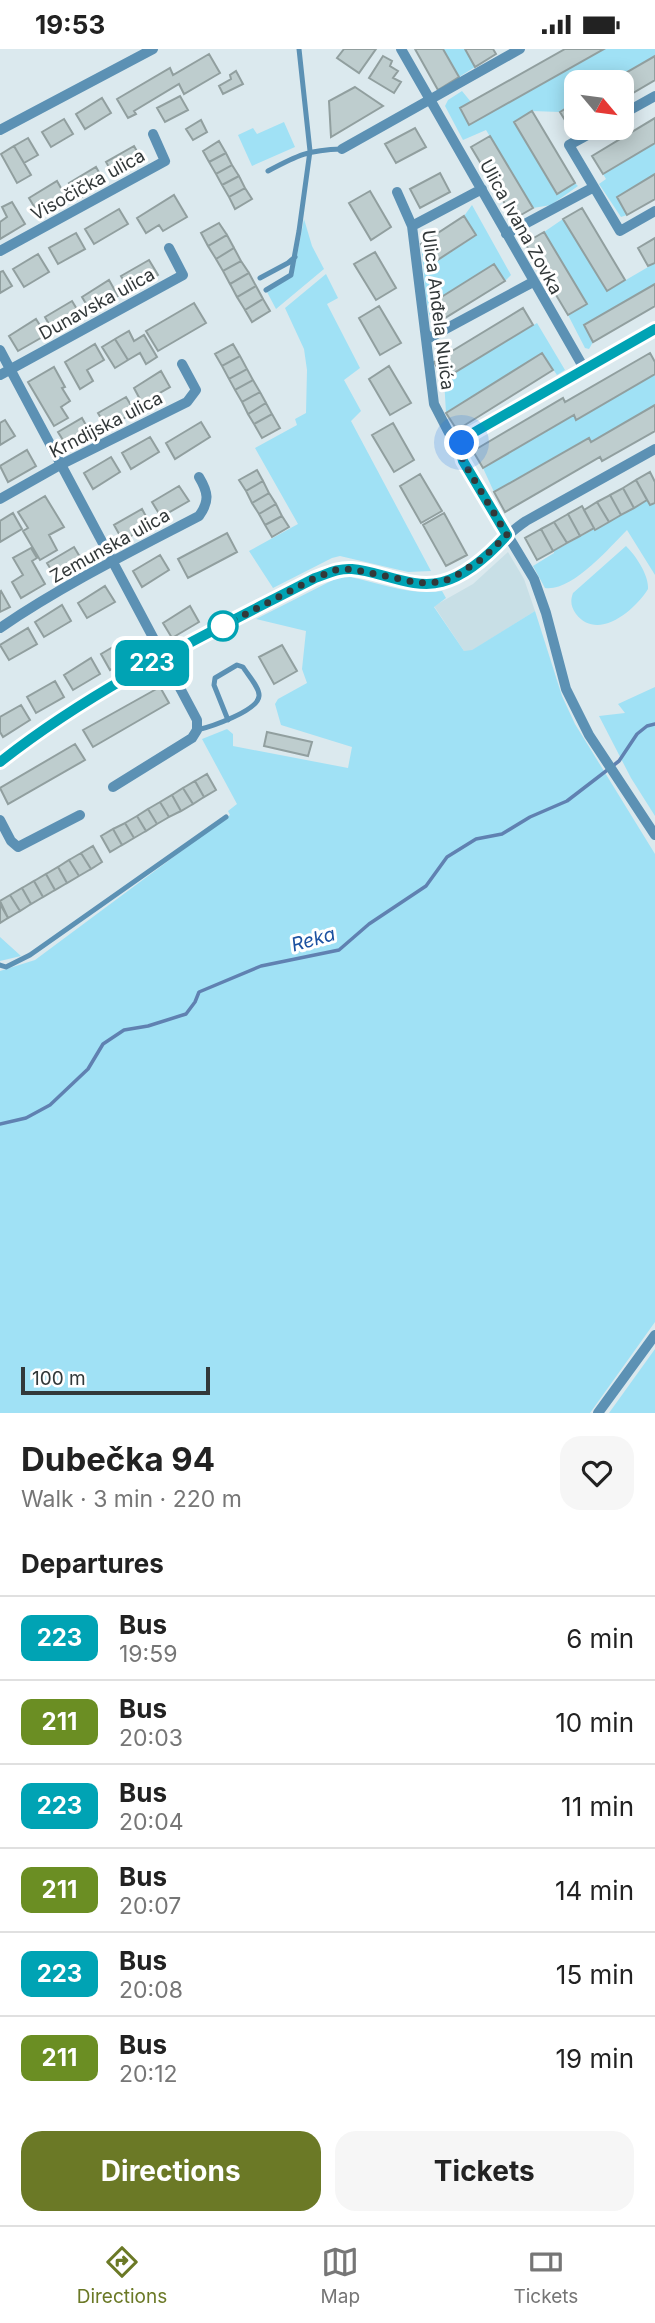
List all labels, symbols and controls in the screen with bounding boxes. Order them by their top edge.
text: 19:53 [35,9,105,40]
north arrow [564,70,634,140]
map controls [564,70,634,140]
street label: Visočička ulica [27,145,148,225]
street label: Ulica Ivana Zovka [476,156,567,298]
street label: Ulica Anđela Nuića [418,229,459,391]
street label: Dunavska ulica [35,263,158,344]
street label: Krndijska ulica [46,387,166,462]
your location [444,425,479,460]
street label: Zemunska ulica [46,504,173,587]
unlabelled marker [208,611,238,641]
line badge: 223 [112,640,192,686]
text: 223 [129,648,175,677]
water label: Reka [289,922,338,957]
scale bar [21,1364,210,1396]
text: 100 m [32,1367,86,1390]
button: heart [560,1436,634,1510]
text: Dubečka 94 [21,1439,215,1479]
text: Walk · 3 min · 220 m [21,1485,242,1513]
text: Departures [21,1548,164,1579]
text: Bus [119,1609,167,1640]
text: 223 [37,1623,82,1652]
text: 6 min [566,1623,634,1654]
text: 19:59 [119,1640,178,1668]
text: Bus [119,1693,167,1724]
text: 211 [42,1707,77,1736]
text: 10 min [555,1707,634,1738]
text: 20:03 [119,1724,183,1752]
text: Bus [119,1777,167,1808]
text: 223 [37,1791,82,1820]
text: 11 min [561,1791,634,1822]
text: 20:04 [119,1808,184,1836]
text: Bus [119,1861,167,1892]
text: 211 [42,1875,77,1904]
text: 14 min [555,1875,634,1906]
text: 20:07 [119,1892,181,1920]
text: Bus [119,1945,167,1976]
text: 223 [37,1959,82,1988]
text: 15 min [556,1959,634,1990]
text: 20:08 [119,1976,183,2004]
text: Bus [119,2029,167,2060]
text: 211 [42,2043,77,2072]
text: 19 min [556,2043,634,2074]
text: 20:12 [119,2060,178,2088]
button: Directions [21,2131,321,2211]
button: Tickets [335,2131,634,2211]
tab: Directions [77,2243,167,2308]
tab: Map [321,2243,360,2308]
tab: Tickets [513,2243,578,2308]

